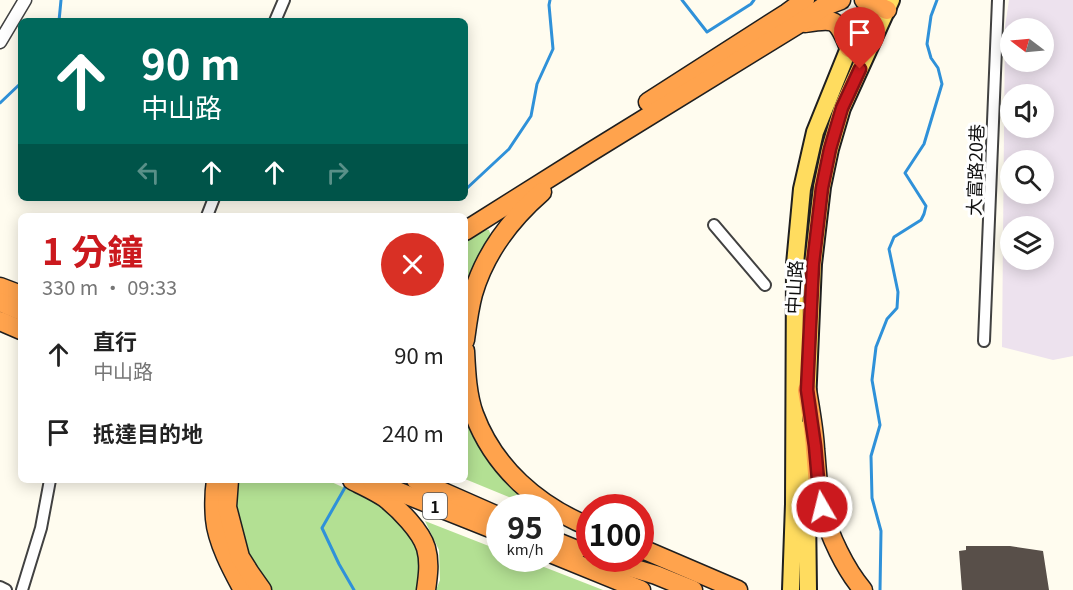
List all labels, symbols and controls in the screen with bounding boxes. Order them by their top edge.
pin [834,7,885,69]
icon: arrive [843,16,876,49]
north arrow [1000,18,1054,72]
map controls [1000,18,1054,270]
text: 90 m [141,31,241,92]
icon: ahead [42,42,120,120]
button: sound [1000,84,1054,138]
text: 中山路 [141,87,222,126]
street label: 大富路20巷 [959,124,989,216]
button: search [1000,150,1054,204]
icon: left [132,156,165,189]
icon: ahead [195,156,228,189]
icon: ahead [258,156,291,189]
icon: right [321,156,354,189]
button: layers [1000,216,1054,270]
text: 1 分鐘 [42,223,143,275]
button: close [381,233,444,296]
street label: 中山路 [779,259,807,315]
text: 330 m · 09:33 [42,272,177,301]
text: 直行 [93,324,137,356]
icon: ahead [42,338,75,371]
text: 90 m [394,338,444,370]
text: 中山路 [93,356,153,385]
icon: arrive [42,416,75,449]
text: 抵達目的地 [93,416,203,448]
text: 240 m [382,416,444,448]
position arrow [790,475,854,539]
road number: 1 [423,493,447,519]
speed limit sign: 100 [576,494,654,572]
text: 95 [507,504,543,548]
text: km/h [506,538,544,559]

